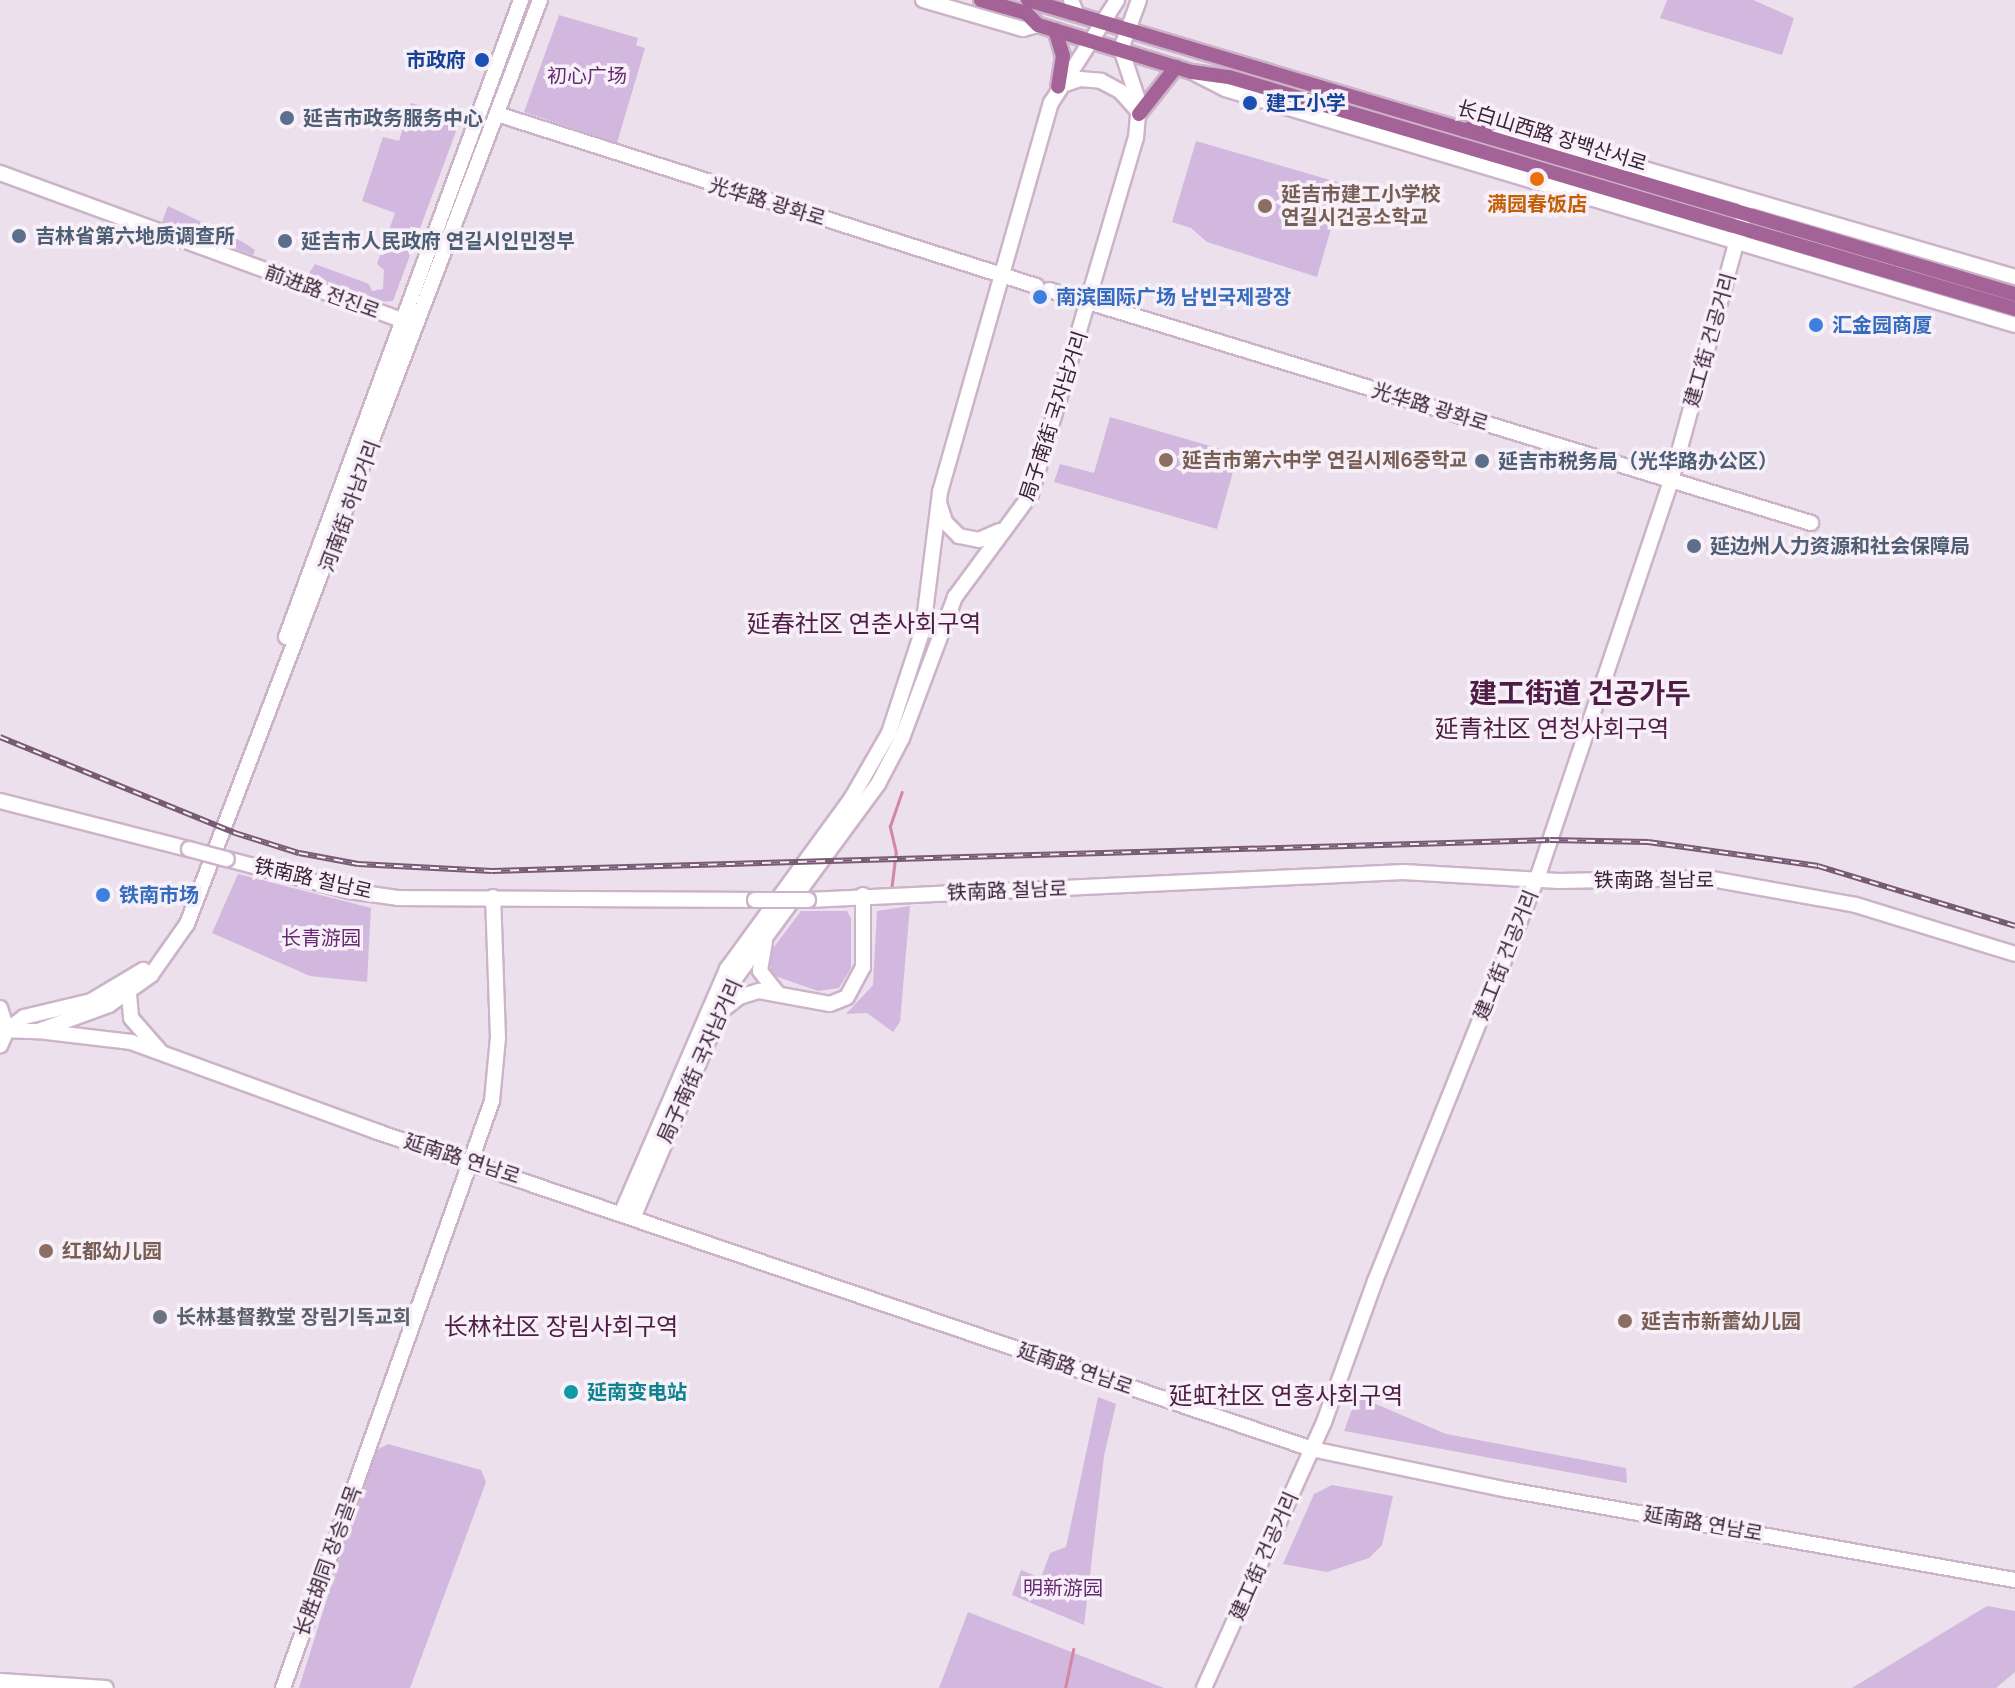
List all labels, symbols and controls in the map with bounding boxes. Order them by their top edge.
place label: 市政府 [406,48,466,72]
marker: 市政府 [473,51,491,69]
park label: 初心广场 [547,64,627,88]
place label: 建工小学 [1266,91,1346,115]
marker: 建工小学 [1241,94,1259,112]
street label: 长白山西路 장백산서로 [1454,96,1650,176]
place label: 延吉市政务服务中心 [303,106,483,130]
marker: 延吉市政务服务中心 [278,109,296,127]
marker: 满园春饭店 [1528,170,1546,188]
street label: 光华路 광화로 [706,173,828,231]
place label: 延吉市建工小学校 연길시건공소학교 [1281,182,1441,229]
place label: 满园春饭店 [1487,192,1587,216]
marker: 延吉市建工小学校 연길시건공소학교 [1256,197,1274,215]
place label: 吉林省第六地质调查所 [35,224,235,248]
marker: 吉林省第六地质调查所 [10,227,28,245]
place label: 延吉市人民政府 연길시인민정부 [301,229,575,253]
marker: 延吉市人民政府 연길시인민정부 [276,232,294,250]
street label: 前进路 전진로 [261,260,383,324]
street label: 建工街 건공거리 [1679,270,1741,410]
place label: 南滨国际广场 남빈국제광장 [1056,285,1291,309]
marker: 南滨国际广场 남빈국제광장 [1031,288,1049,306]
place label: 汇金园商厦 [1832,313,1932,337]
marker: 汇金园商厦 [1807,316,1825,334]
street label: 局子南街 국자남거리 [1015,328,1093,504]
street label: 光华路 광화로 [1369,378,1491,436]
street label: 河南街 하남거리 [315,437,385,575]
place label: 延吉市第六中学 연길시제6중학교 [1182,448,1468,472]
place label: 延吉市税务局（光华路办公区） [1498,449,1778,473]
marker: 延吉市第六中学 연길시제6중학교 [1157,451,1175,469]
marker: 延吉市税务局（光华路办公区） [1473,452,1491,470]
place label: 延边州人力资源和社会保障局 [1710,534,1970,558]
marker: 延边州人力资源和社会保障局 [1685,537,1703,555]
district label: 延春社区 연춘사회구역 [747,610,981,638]
district label: 建工街道 건공가두 [1469,677,1691,711]
district label: 延青社区 연청사회구역 [1435,715,1669,743]
street label: 铁南路 철남로 [252,854,374,904]
street label: 铁南路 철남로 [1594,868,1714,892]
street label: 铁南路 철남로 [946,877,1068,905]
place label: 铁南市场 [119,883,199,907]
marker: 铁南市场 [94,886,112,904]
street label: 建工街 건공거리 [1469,886,1543,1024]
park label: 长青游园 [281,926,361,950]
street label: 局子南街 국자남거리 [653,975,747,1147]
street label: 延南路 연남로 [401,1129,523,1189]
place label: 红都幼儿园 [62,1239,162,1263]
marker: 红都幼儿园 [37,1242,55,1260]
place label: 长林基督教堂 장림기독교회 [176,1305,411,1329]
marker: 长林基督教堂 장림기독교회 [151,1308,169,1326]
place label: 延吉市新蕾幼儿园 [1641,1309,1801,1333]
marker: 延吉市新蕾幼儿园 [1616,1312,1634,1330]
district label: 长林社区 장림사회구역 [444,1313,678,1341]
street label: 延南路 연남로 [1014,1338,1136,1400]
place label: 延南变电站 [587,1380,687,1404]
district label: 延虹社区 연홍사회구역 [1169,1382,1403,1410]
marker: 延南变电站 [562,1383,580,1401]
street label: 长胜胡同 장승골목 [290,1482,366,1640]
street label: 建工街 건공거리 [1225,1488,1303,1624]
street label: 延南路 연남로 [1642,1502,1764,1546]
park label: 明新游园 [1023,1576,1103,1600]

